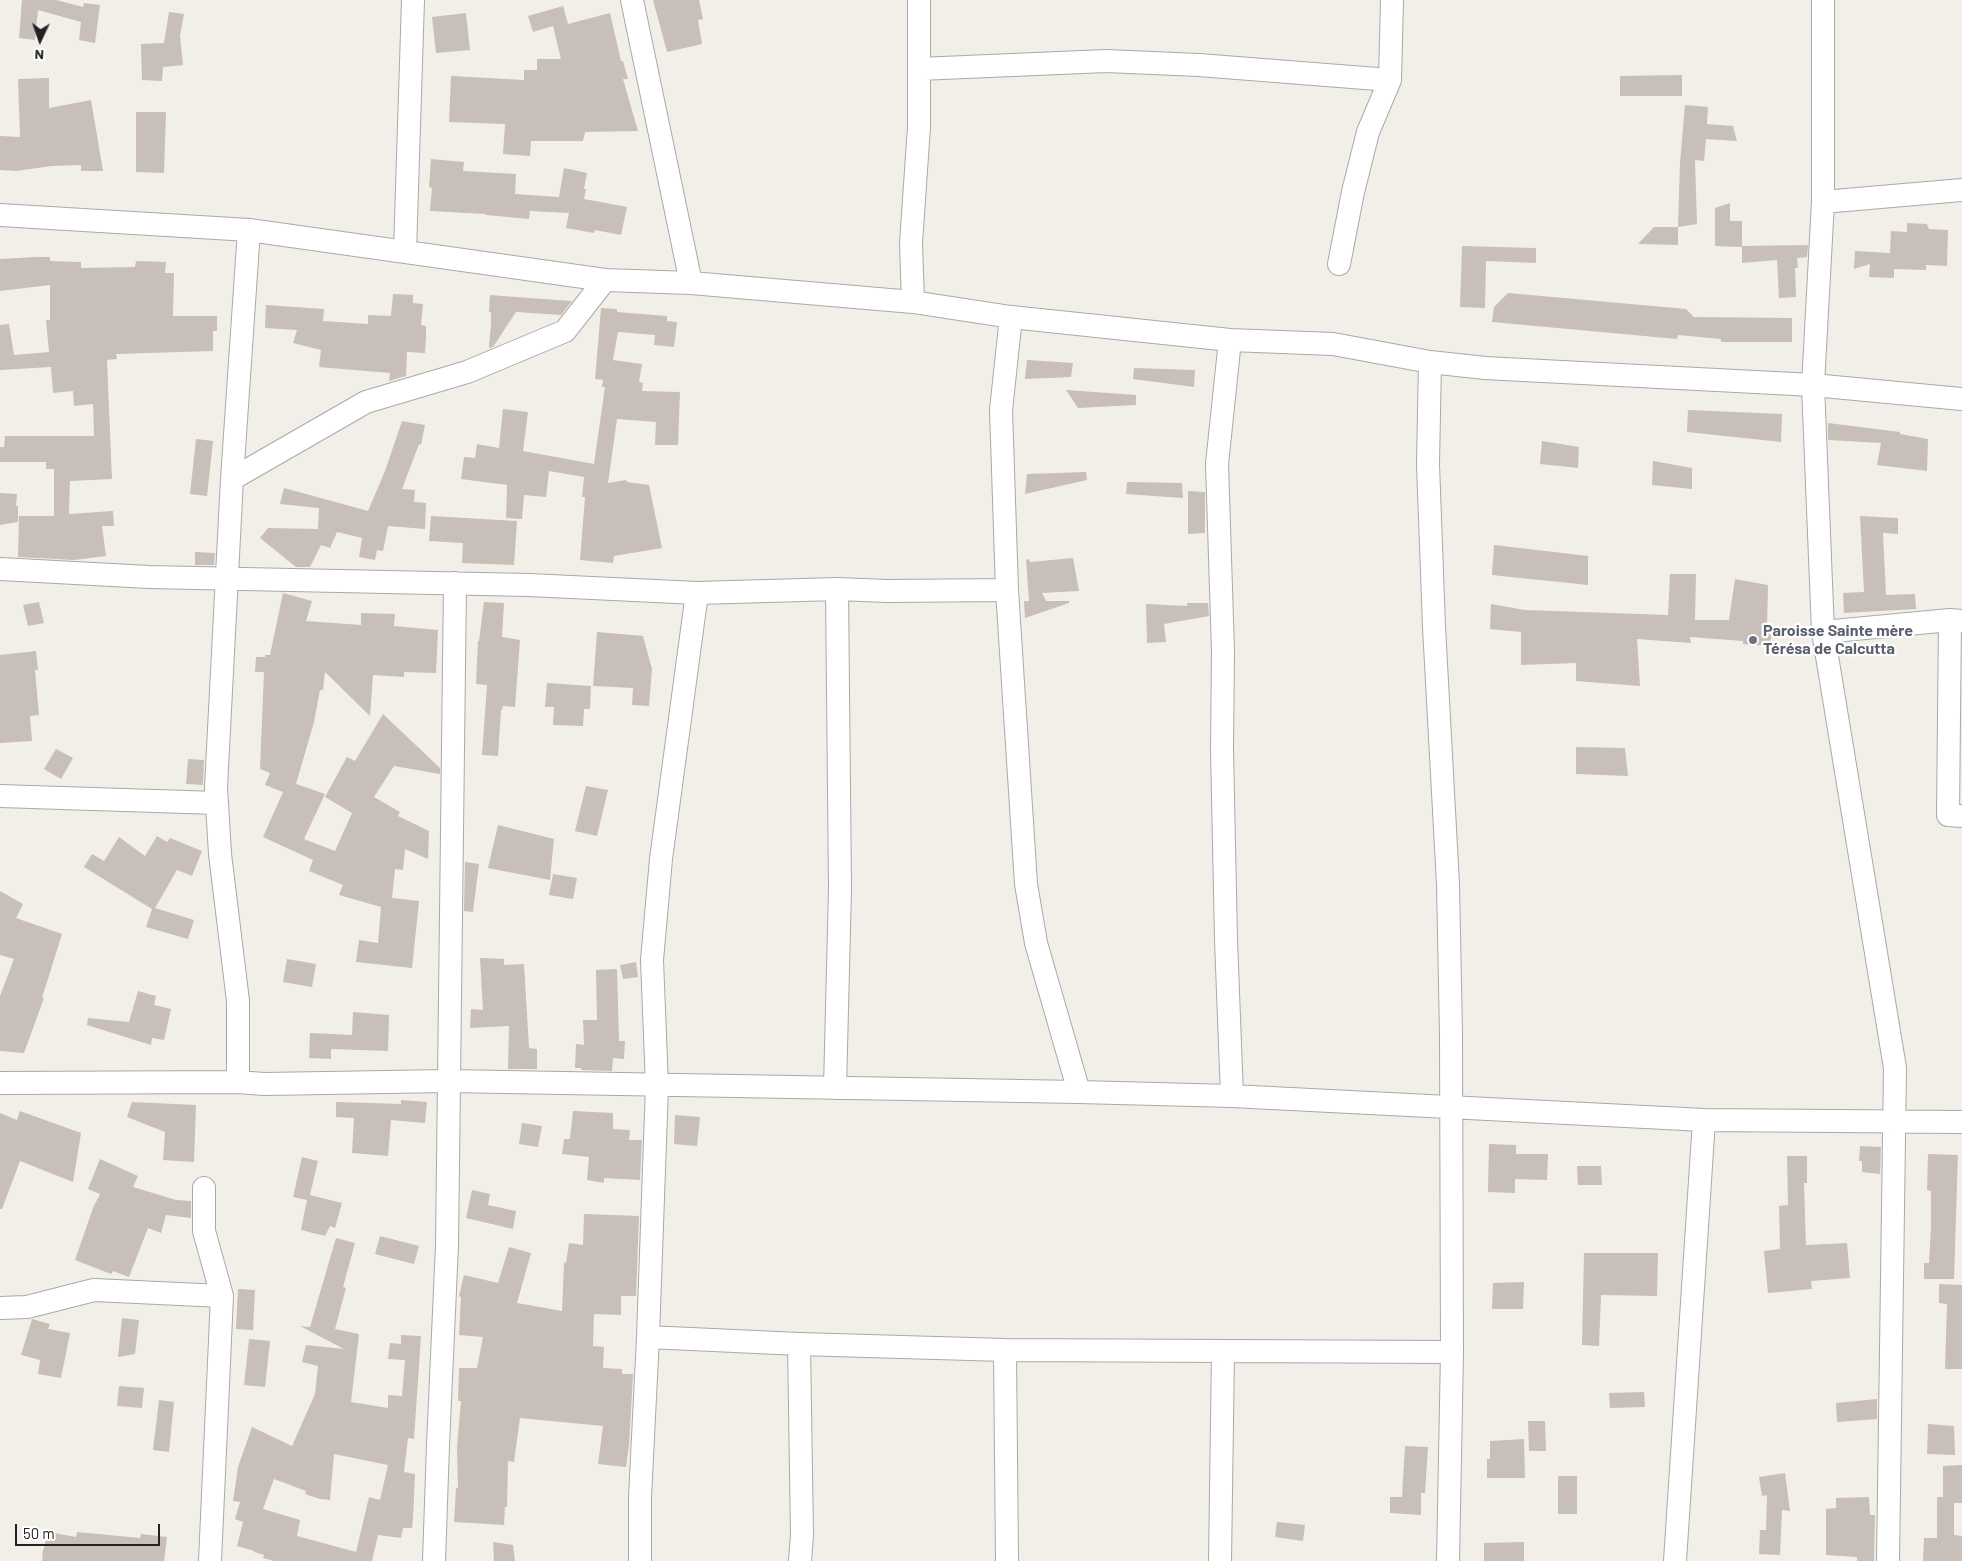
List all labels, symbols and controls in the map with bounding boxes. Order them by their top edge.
north arrow [15,15,65,65]
text: N [34,47,44,64]
place label: Paroisse Sainte mère Térésa de Calcutta [1763,621,1913,659]
marker: Paroisse Sainte mère Térésa de Calcutta [1747,634,1759,646]
scale bar [18,1514,162,1546]
text: 50 m [23,1524,55,1542]

